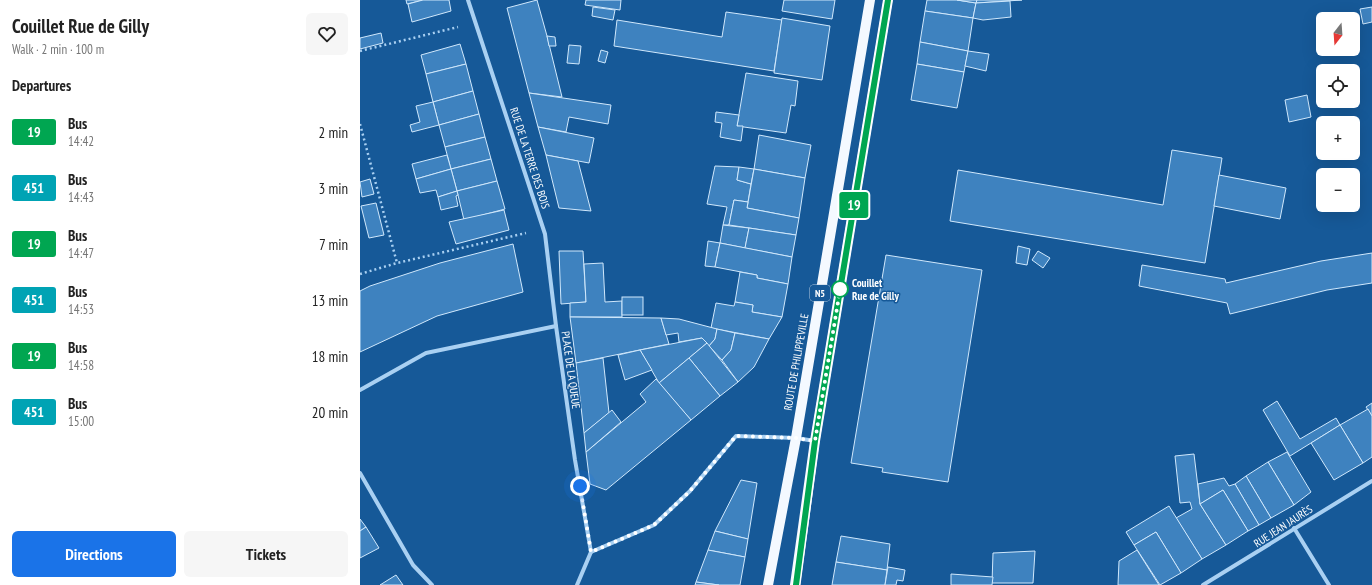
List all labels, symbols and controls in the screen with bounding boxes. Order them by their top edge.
north arrow [1316,12,1360,56]
map controls [1316,12,1360,212]
button: heart [306,13,348,55]
text: Couillet Rue de Gilly [12,14,149,38]
text: Walk · 2 min · 100 m [12,41,104,58]
button: locate [1316,64,1360,108]
text: Departures [12,76,71,95]
street label: RUE DE LA TERRE DES BOIS [507,106,553,211]
text: Bus [68,114,87,133]
button: + [1316,116,1360,160]
text: 19 [27,123,41,141]
text: 2 min [318,123,348,142]
text: 14:42 [68,133,94,150]
button: − [1316,168,1360,212]
text: Bus [68,170,87,189]
text: 451 [24,179,44,197]
text: 3 min [318,179,348,198]
text: 14:43 [68,189,94,206]
line badge: 19 [836,192,872,218]
text: 19 [847,196,861,214]
text: Bus [68,226,87,245]
text: 19 [27,235,41,253]
text: 7 min [319,235,348,254]
text: 14:47 [68,245,94,262]
place label: Couillet Rue de Gilly [852,276,899,303]
marker: Couillet Rue de Gilly [831,280,849,298]
text: Bus [68,282,87,301]
road number: N5 [810,285,830,301]
text: 451 [24,291,44,309]
text: 13 min [312,291,348,310]
text: 14:53 [68,301,94,318]
street label: ROUTE DE PHILIPPEVILLE [781,312,811,412]
street label: PLACE DE LA QUEUE [559,330,583,410]
text: Bus [68,338,87,357]
text: 19 [27,347,41,365]
text: 18 min [312,347,348,366]
text: 14:58 [68,357,94,374]
text: Bus [68,394,87,413]
text: 451 [24,403,44,421]
text: 20 min [312,403,348,422]
text: 15:00 [68,413,94,430]
your location [570,476,590,496]
street label: RUE JEAN JAURÈS [1251,502,1315,550]
button: Directions [12,531,176,577]
button: Tickets [184,531,348,577]

